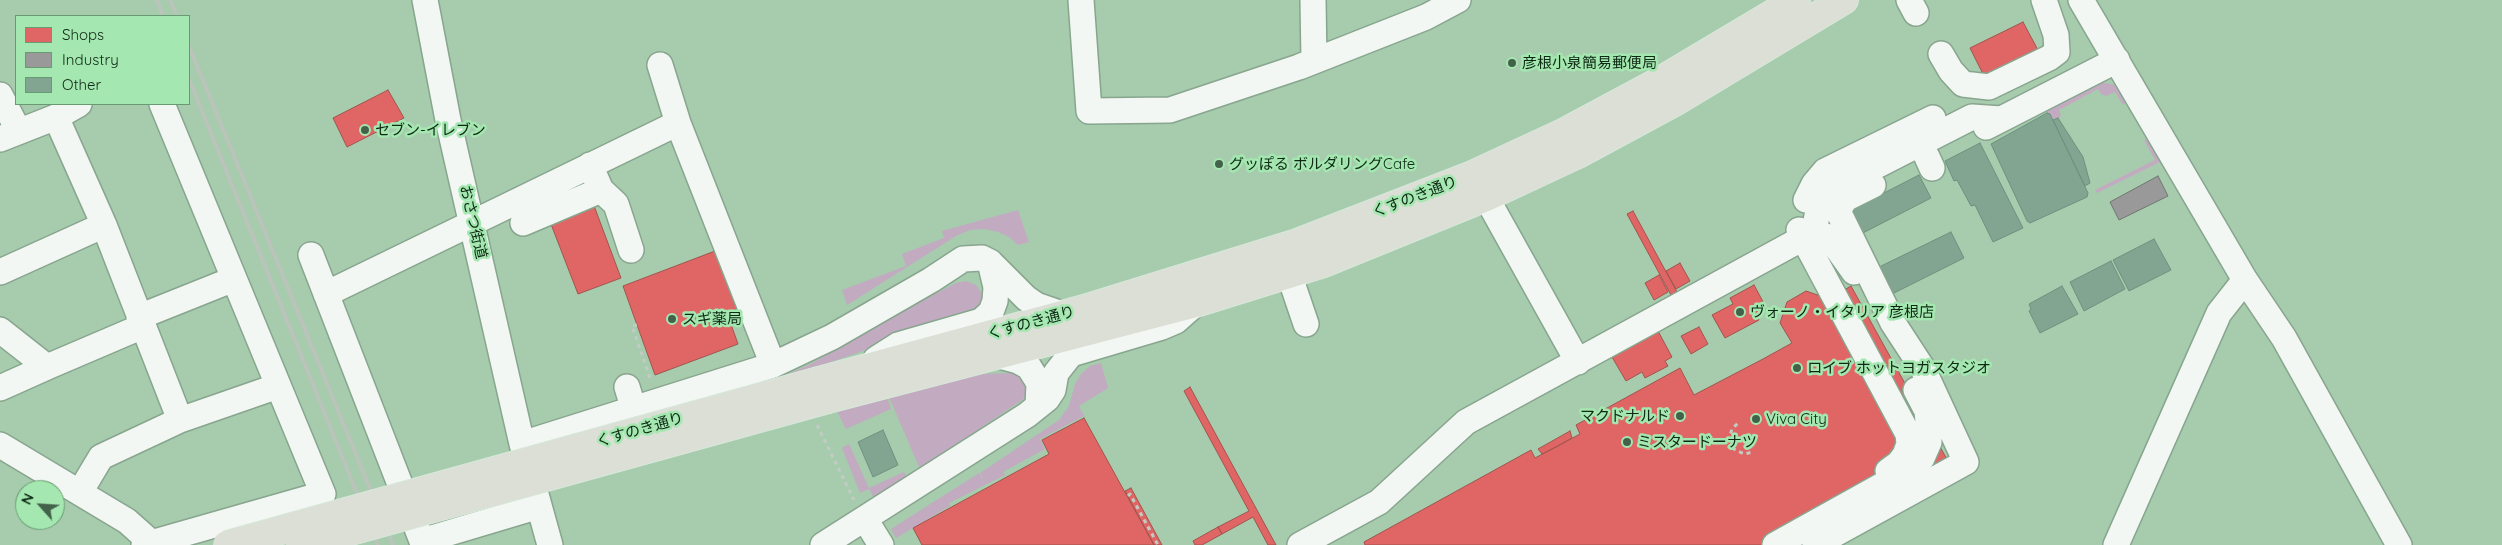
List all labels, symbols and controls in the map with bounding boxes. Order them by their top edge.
legend [15,15,190,105]
text: Shops [62,25,104,44]
text: Industry [62,50,119,69]
place label: 彦根小泉簡易郵便局 [1522,54,1657,72]
marker: 彦根小泉簡易郵便局 [1506,57,1518,69]
text: Other [62,75,101,94]
place label: セブン-イレブン [375,121,486,139]
marker: セブン-イレブン [359,124,371,136]
place label: グッぽる ボルダリングCafe [1229,155,1415,173]
marker: グッぽる ボルダリングCafe [1213,158,1225,170]
street label: くすのき通り [1370,172,1460,222]
street label: おさつ街道 [456,183,490,261]
street label: くすのき通り [985,303,1077,343]
place label: ヴォーノ・イタリア 彦根店 [1750,303,1934,321]
marker: ヴォーノ・イタリア 彦根店 [1734,306,1746,318]
place label: スギ薬局 [682,310,742,328]
marker: スギ薬局 [666,313,678,325]
place label: ロイブ ホットヨガスタジオ [1807,359,1991,377]
marker: ロイブ ホットヨガスタジオ [1791,362,1803,374]
place label: マクドナルド [1580,407,1670,425]
street label: くすのき通り [594,409,686,451]
marker: マクドナルド [1674,410,1686,422]
place label: Viva City [1766,410,1827,428]
marker: Viva City [1750,413,1762,425]
place label: ミスタードーナツ [1637,433,1757,451]
marker: ミスタードーナツ [1621,436,1633,448]
north arrow [15,480,65,530]
text: N [17,490,38,507]

